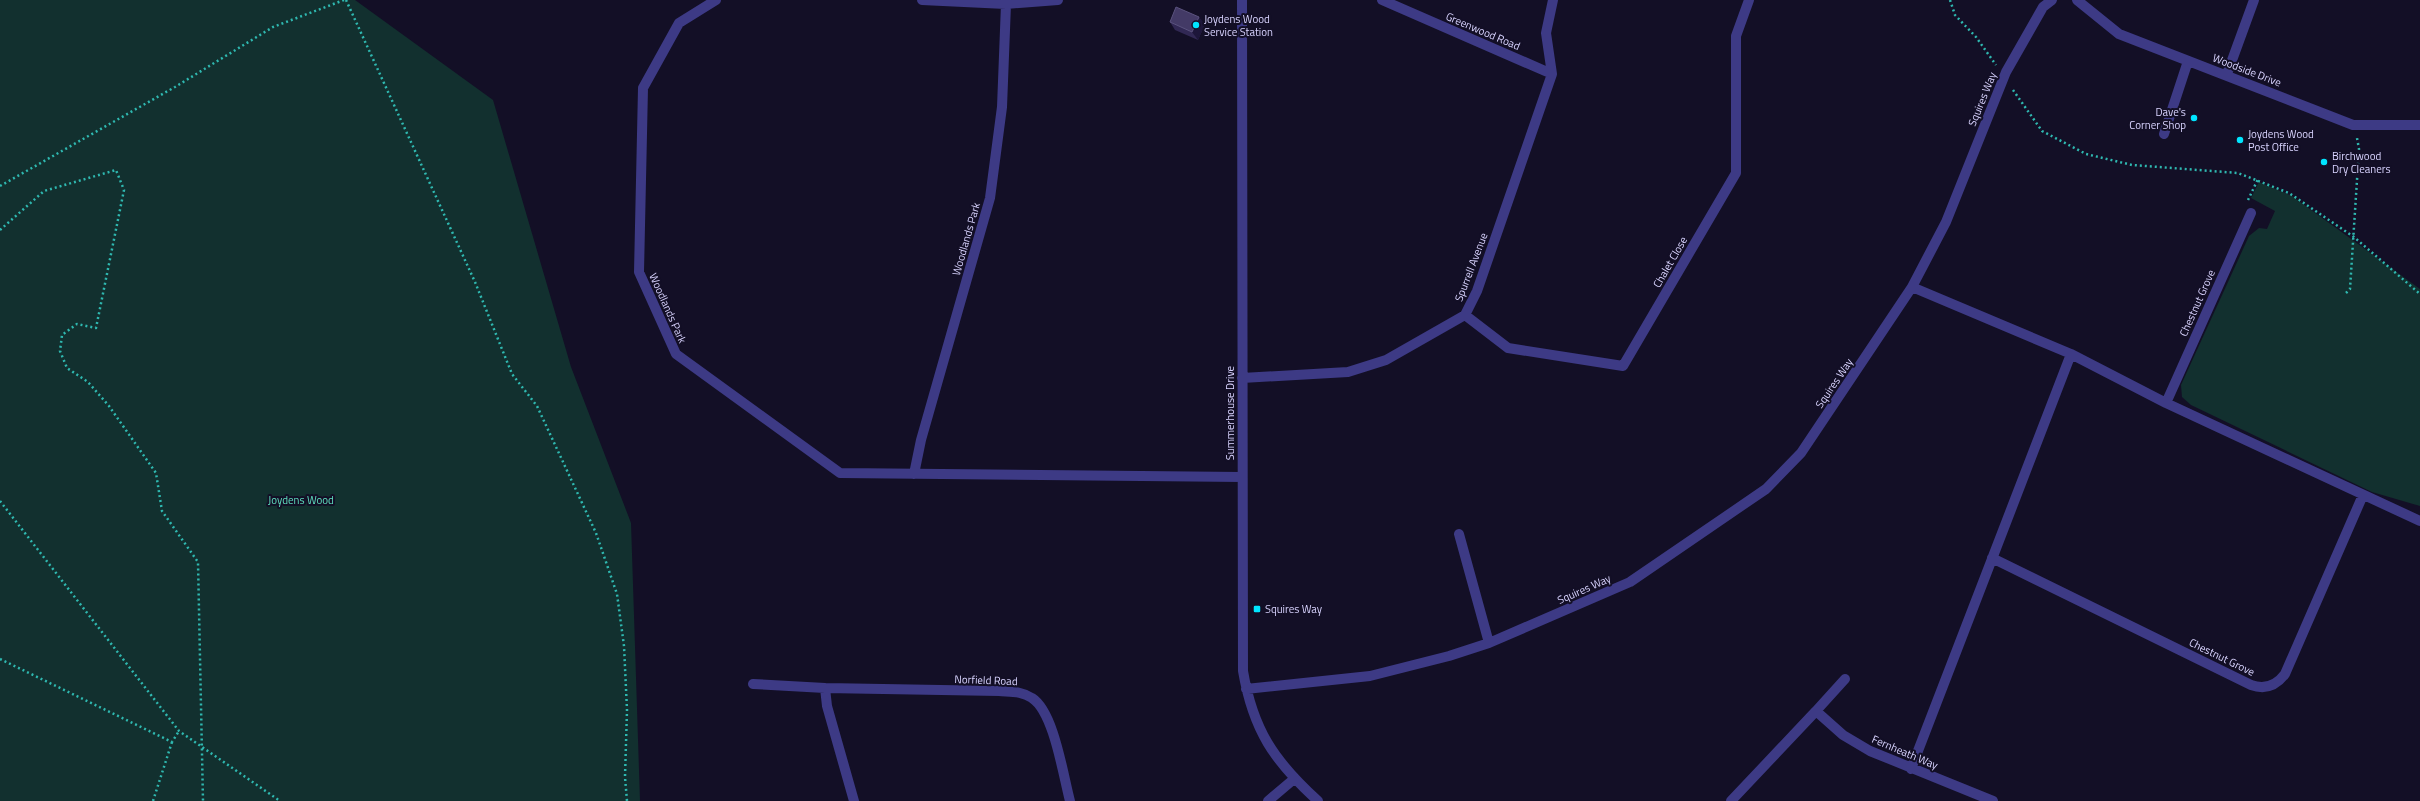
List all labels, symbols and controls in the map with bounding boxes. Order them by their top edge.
street label: Greenwood Road [1443,8,1523,54]
place label: Joydens Wood Service Station [1204,11,1273,40]
marker: Joydens Wood Service Station [1191,20,1201,30]
street label: Woodside Drive [2210,50,2284,91]
street label: Squires Way [1964,69,2000,128]
place label: Dave's Corner Shop [2129,104,2186,133]
marker: Dave's Corner Shop [2189,113,2199,123]
place label: Joydens Wood Post Office [2248,126,2314,155]
marker: Joydens Wood Post Office [2235,135,2245,145]
place label: Birchwood Dry Cleaners [2332,148,2391,177]
marker: Birchwood Dry Cleaners [2319,157,2329,167]
street label: Woodlands Park [948,200,984,277]
street label: Spurrell Avenue [1451,230,1492,304]
street label: Chalet Close [1649,233,1691,291]
street label: Chestnut Grove [2175,267,2219,339]
street label: Woodlands Park [645,270,691,346]
street label: Squires Way [1811,354,1857,411]
street label: Summerhouse Drive [1222,365,1238,460]
park label: Joydens Wood [268,492,334,508]
street label: Squires Way [1555,570,1614,608]
place label: Squires Way [1265,601,1323,617]
marker: Squires Way [1252,604,1262,614]
street label: Chestnut Grove [2186,634,2258,680]
street label: Norfield Road [954,671,1018,689]
street label: Fernheath Way [1869,731,1941,773]

